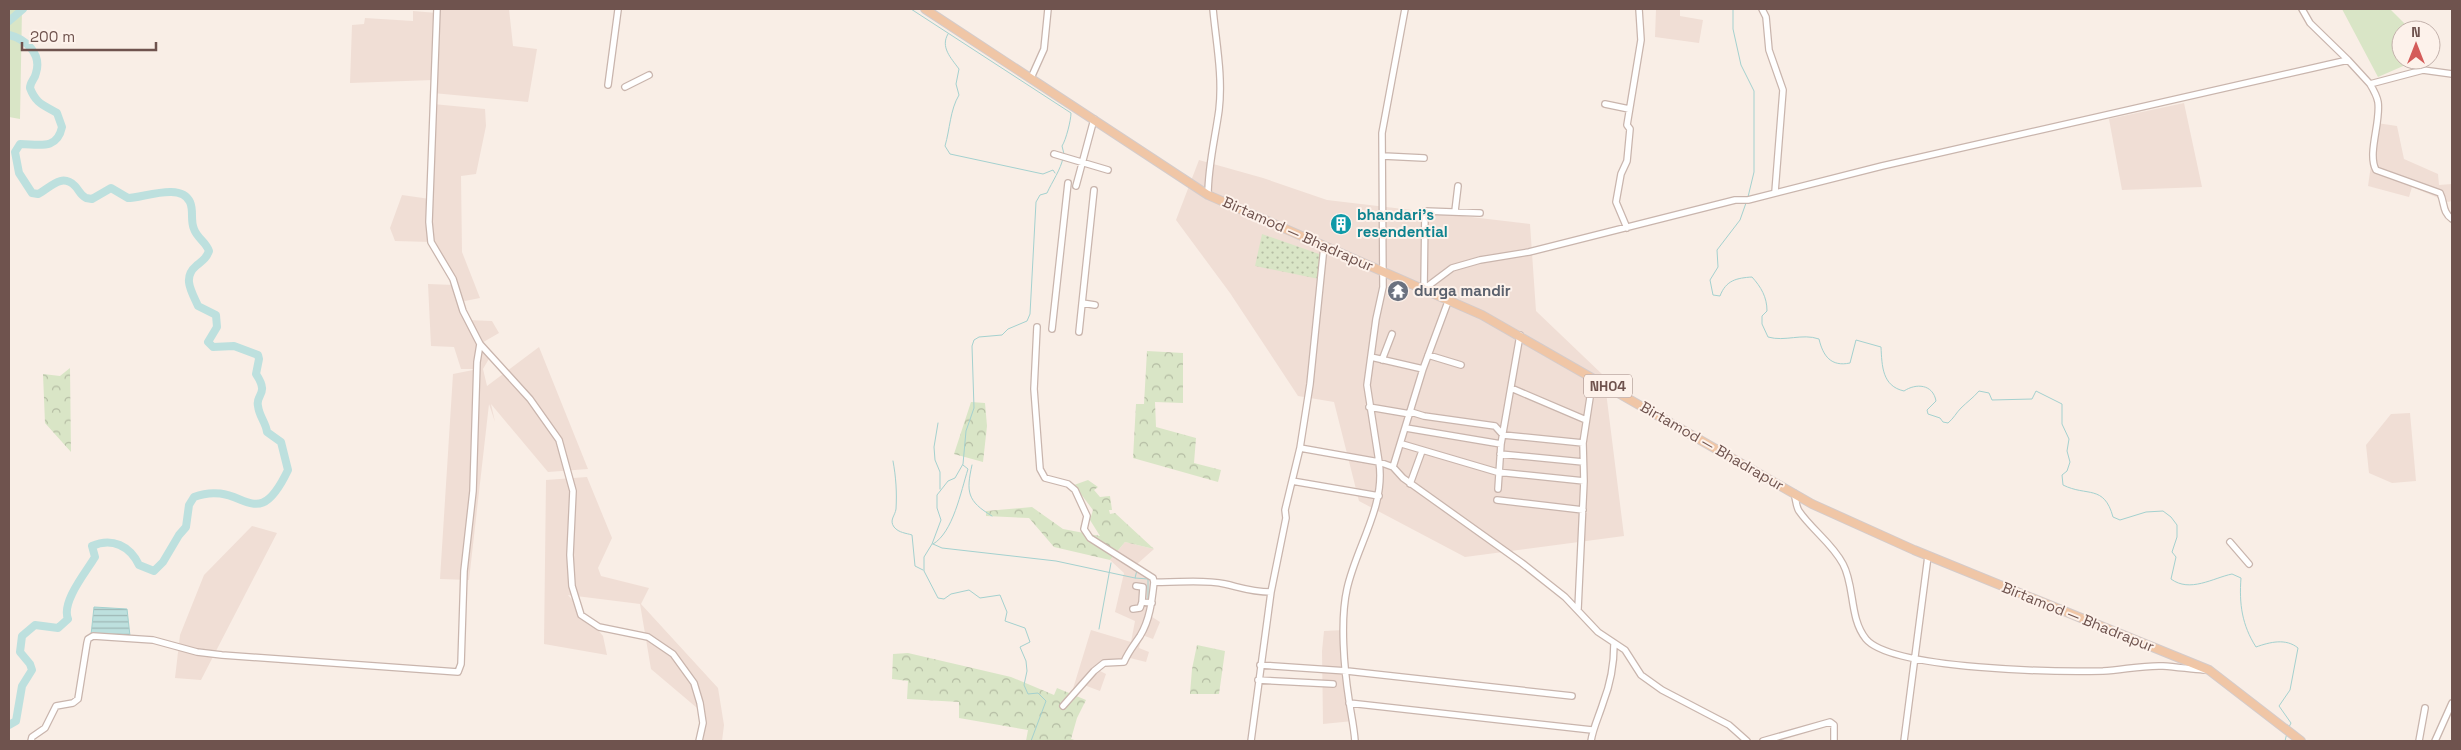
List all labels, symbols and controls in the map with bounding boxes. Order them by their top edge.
scale bar [22,20,156,52]
north arrow [2391,20,2441,70]
text: N [2411,23,2421,41]
text: 200 m [30,27,75,46]
street label: Birtamod — Bhadrapur [1220,192,1377,275]
place label: bhandari's resendential [1357,205,1448,241]
building icon: bhandari's resendential [1329,212,1353,236]
temple icon: durga mandir [1386,279,1410,303]
place label: durga mandir [1414,281,1511,300]
road number: NH04 [1584,374,1632,398]
street label: Birtamod — Bhadrapur [1637,397,1788,495]
street label: Birtamod — Bhadrapur [1999,577,2158,656]

